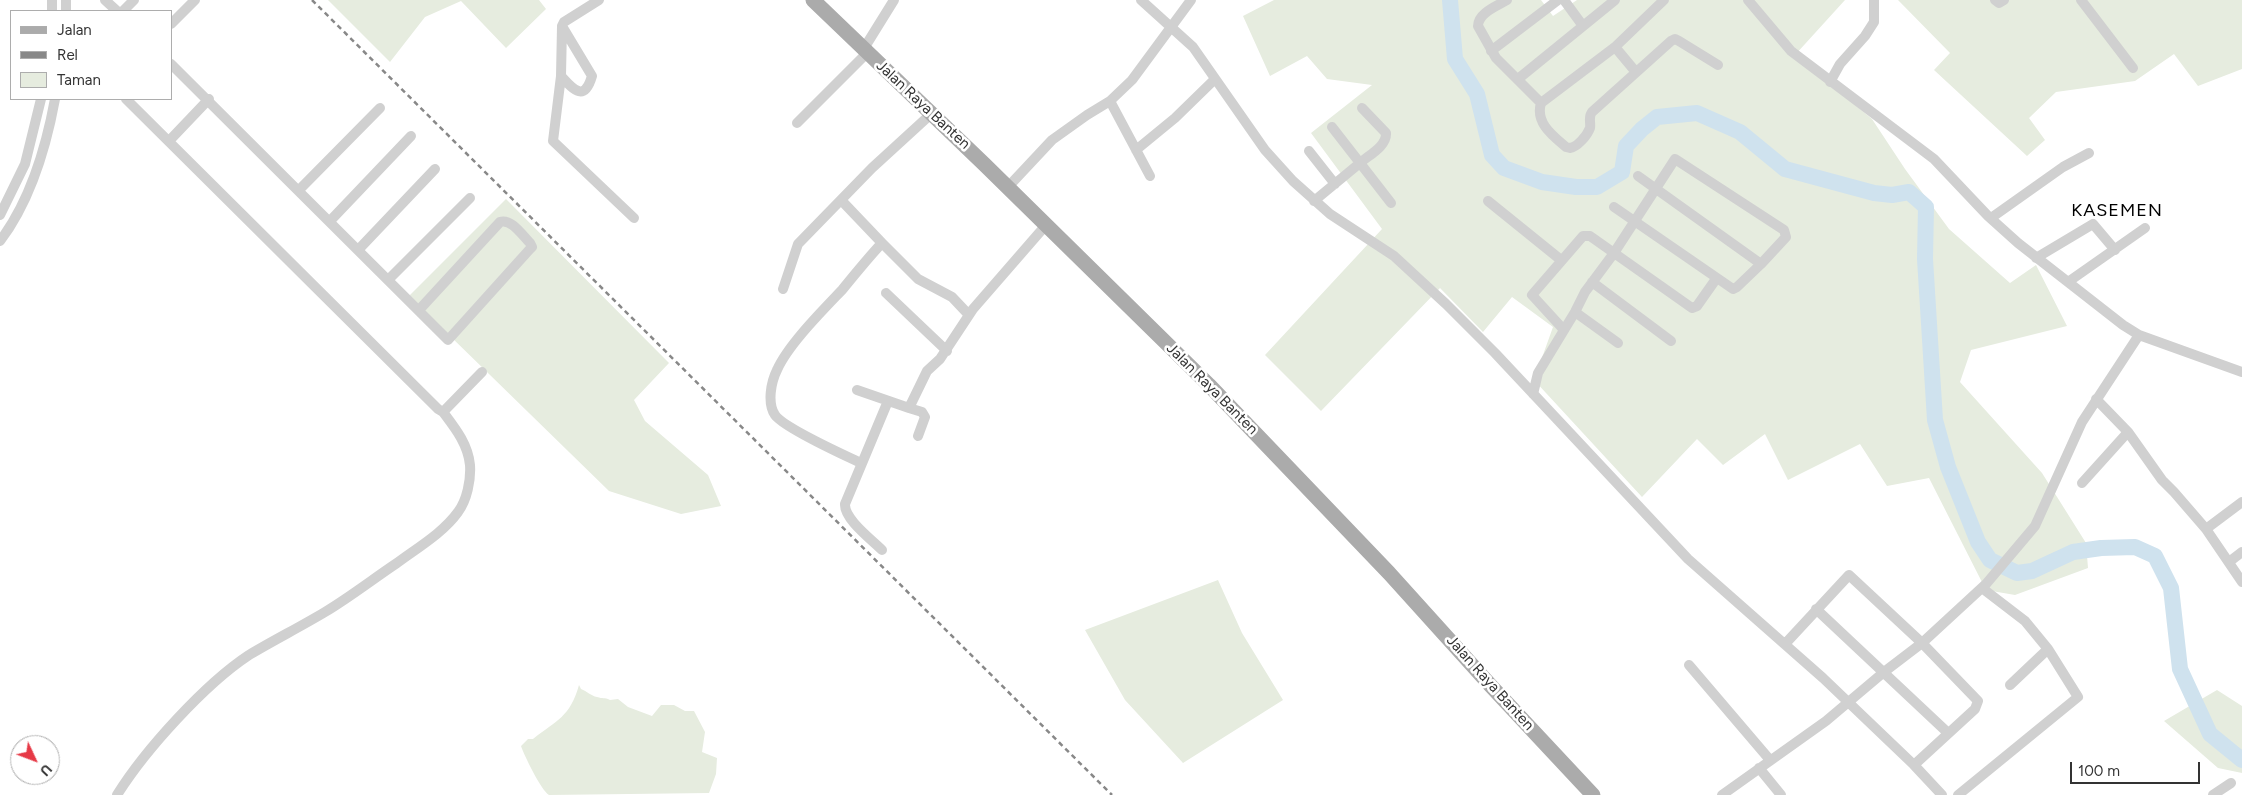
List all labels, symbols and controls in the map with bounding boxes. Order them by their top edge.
legend [10,10,172,100]
text: Jalan [57,21,92,39]
text: Rel [57,46,78,64]
street label: Jalan Raya Banten [872,57,974,153]
text: Taman [57,71,101,89]
district label: KASEMEN [2070,200,2164,222]
street label: Jalan Raya Banten [1163,340,1261,438]
street label: Jalan Raya Banten [1443,632,1537,734]
north arrow [10,735,60,785]
scale bar [2072,752,2202,784]
text: U [36,760,55,779]
text: 100 m [2078,762,2120,780]

